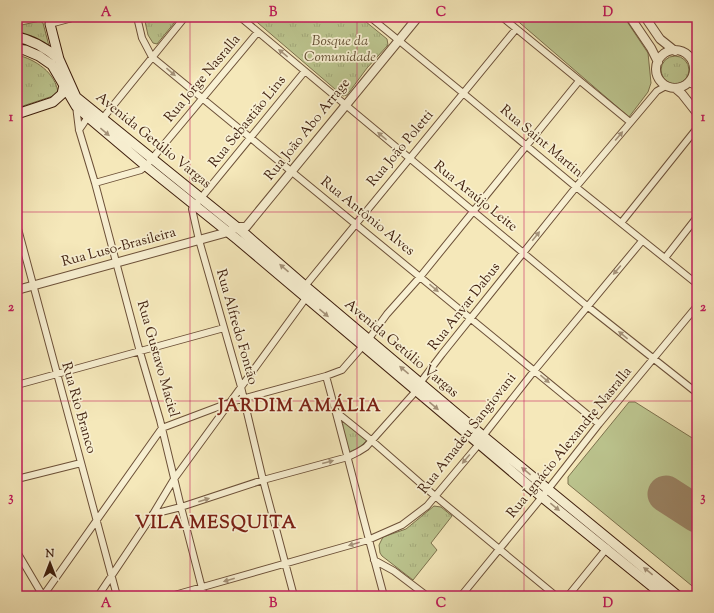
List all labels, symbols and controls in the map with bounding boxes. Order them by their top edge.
text: A [101,4,112,22]
text: B [269,4,278,22]
text: C [436,4,446,22]
text: D [603,4,613,22]
street label: Rua Jorge Nasralla [160,30,246,127]
park label: Bosque da Comunidade [304,32,376,68]
one-way arrow [277,49,288,58]
one-way arrow [165,68,176,77]
street label: Rua Sebastião Lins [205,72,291,172]
street label: Rua João Abo Arrage [260,75,356,185]
street label: Avenida Getúlio Vargas [91,88,215,194]
street label: Rua Saint Martin [495,101,587,183]
street label: Rua João Poletti [363,106,439,192]
text: 1 [9,109,14,127]
text: 1 [701,109,706,127]
one-way arrow [100,127,110,136]
one-way arrow [614,130,623,141]
one-way arrow [377,132,388,141]
street label: Rua Araújo Leite [429,157,521,237]
street label: Rua Antônio Alves [316,173,418,261]
street label: Rua Luso-Brasileira [60,223,179,273]
one-way arrow [532,231,541,242]
street label: Rua Anvar Dabus [424,259,506,355]
one-way arrow [278,264,289,273]
one-way arrow [612,265,621,276]
street label: Rua Alfredo Fontão [210,267,262,388]
one-way arrow [428,283,439,292]
street label: Avenida Getúlio Vargas [340,295,462,403]
street label: Rua Gustavo Maciel [131,298,183,420]
text: 2 [8,299,15,317]
text: 2 [700,299,707,317]
one-way arrow [318,308,329,317]
one-way arrow [618,331,628,339]
street label: Rua Rio Branco [55,360,101,456]
street label: Rua Ignácio Alexandre Nasralla [503,363,638,523]
one-way arrow [399,366,410,375]
street label: Rua Amadeu Sangiovani [414,369,522,499]
one-way arrow [539,375,550,384]
district label: JARDIM AMÁLIA [216,393,382,420]
one-way arrow [428,401,439,410]
one-way arrow [462,454,471,465]
one-way arrow [323,459,335,465]
one-way arrow [520,467,531,476]
text: 3 [8,489,14,507]
text: 3 [700,489,706,507]
one-way arrow [198,496,210,502]
one-way arrow [550,503,560,511]
district label: VILA MESQUITA [135,511,297,537]
one-way arrow [348,541,360,547]
north arrow [30,543,70,583]
text: N [45,546,55,562]
one-way arrow [643,567,654,576]
one-way arrow [223,577,235,583]
text: A [101,595,112,613]
text: B [269,595,278,613]
text: C [436,595,446,613]
text: D [603,595,613,613]

